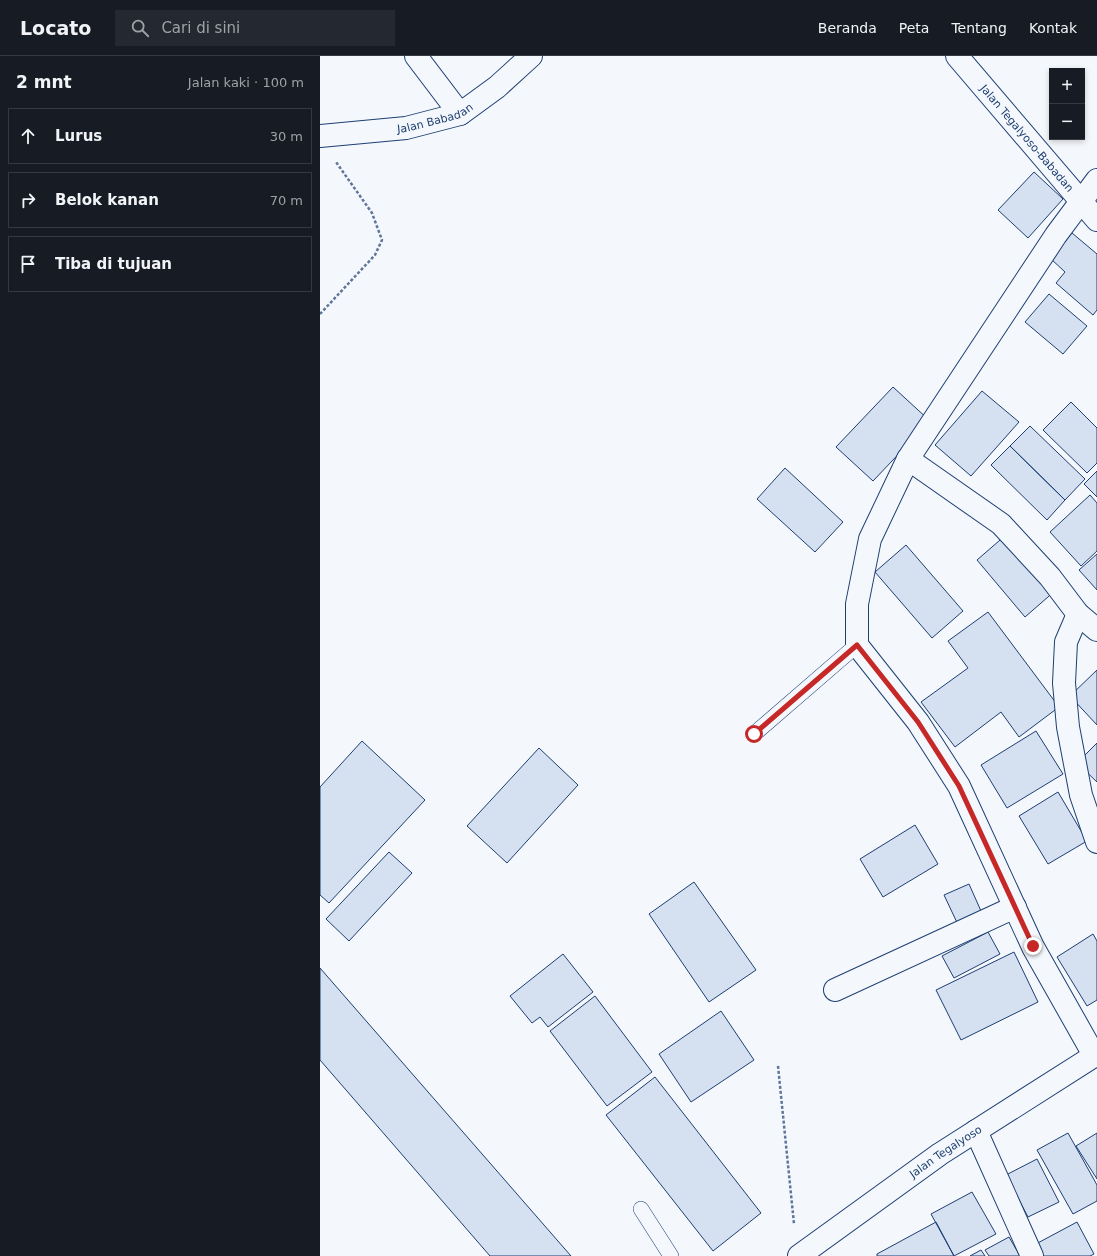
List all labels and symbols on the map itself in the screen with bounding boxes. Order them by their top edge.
street label: Jalan Tegalyoso-Babadan [977,81,1076,195]
street label: Jalan Babadan [396,101,476,136]
route start [745,725,763,743]
route end [1024,937,1042,955]
street label: Jalan Tegalyoso [906,1123,985,1182]

